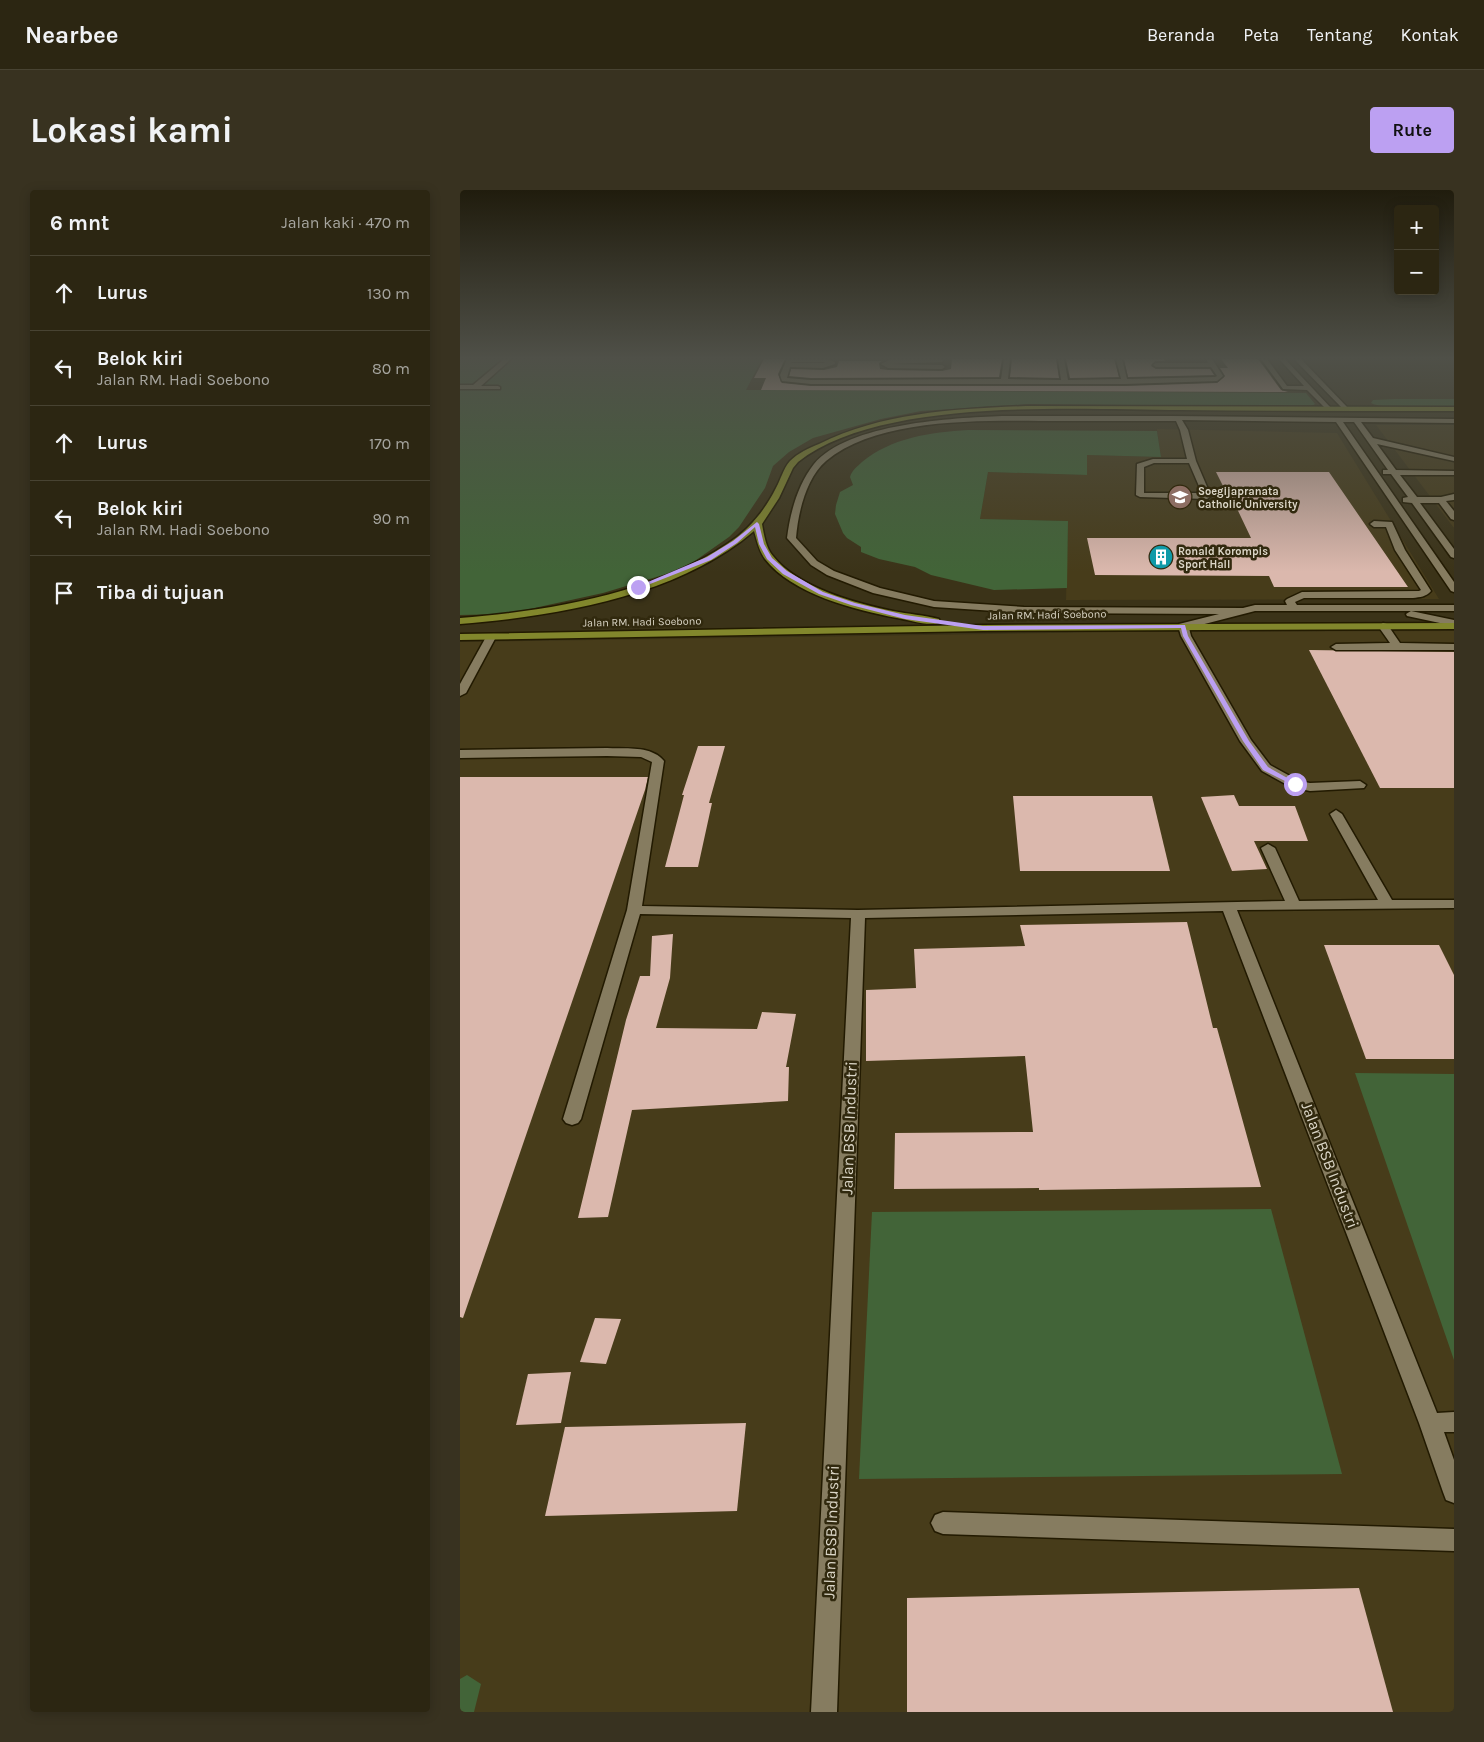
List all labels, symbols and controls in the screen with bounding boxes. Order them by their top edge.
text: Nearbee [25,21,119,49]
text: Beranda [1147,24,1215,46]
text: Peta [1243,24,1279,46]
text: Tentang [1307,24,1373,46]
text: Kontak [1401,24,1459,46]
button: Rute [1370,107,1454,153]
text: Lokasi kami [30,110,233,151]
map controls [1394,205,1439,295]
button: + [1394,205,1439,250]
text: 6 mnt [50,211,109,235]
text: Jalan kaki · 470 m [281,213,410,232]
button: − [1394,250,1439,295]
icon: ahead [50,279,78,307]
text: Lurus [97,282,148,304]
text: 130 m [367,284,410,303]
text: Belok kiri [97,348,183,370]
icon: left [50,354,78,382]
text: 80 m [372,359,410,378]
text: Jalan RM. Hadi Soebono [97,370,270,389]
icon: ahead [50,429,78,457]
text: Lurus [97,432,148,454]
text: 170 m [369,434,410,453]
school or university icon: Soegijapranata Catholic University [1167,484,1193,510]
place label: Soegijapranata Catholic University [1198,485,1298,511]
text: Belok kiri [97,498,183,520]
icon: left [50,504,78,532]
text: 90 m [372,509,410,528]
text: Jalan RM. Hadi Soebono [97,520,270,539]
building icon: Ronald Korompis Sport Hall [1148,544,1174,570]
place label: Ronald Korompis Sport Hall [1178,545,1268,571]
route end [627,576,650,599]
icon: arrive [50,579,78,607]
text: Tiba di tujuan [97,582,224,604]
street label: Jalan RM. Hadi Soebono [987,607,1107,623]
street label: Jalan RM. Hadi Soebono [582,614,702,630]
route start [1284,773,1307,796]
street label: Jalan BSB Industri [837,1061,861,1195]
street label: Jalan BSB Industri [1297,1099,1363,1231]
street label: Jalan BSB Industri [819,1465,843,1599]

